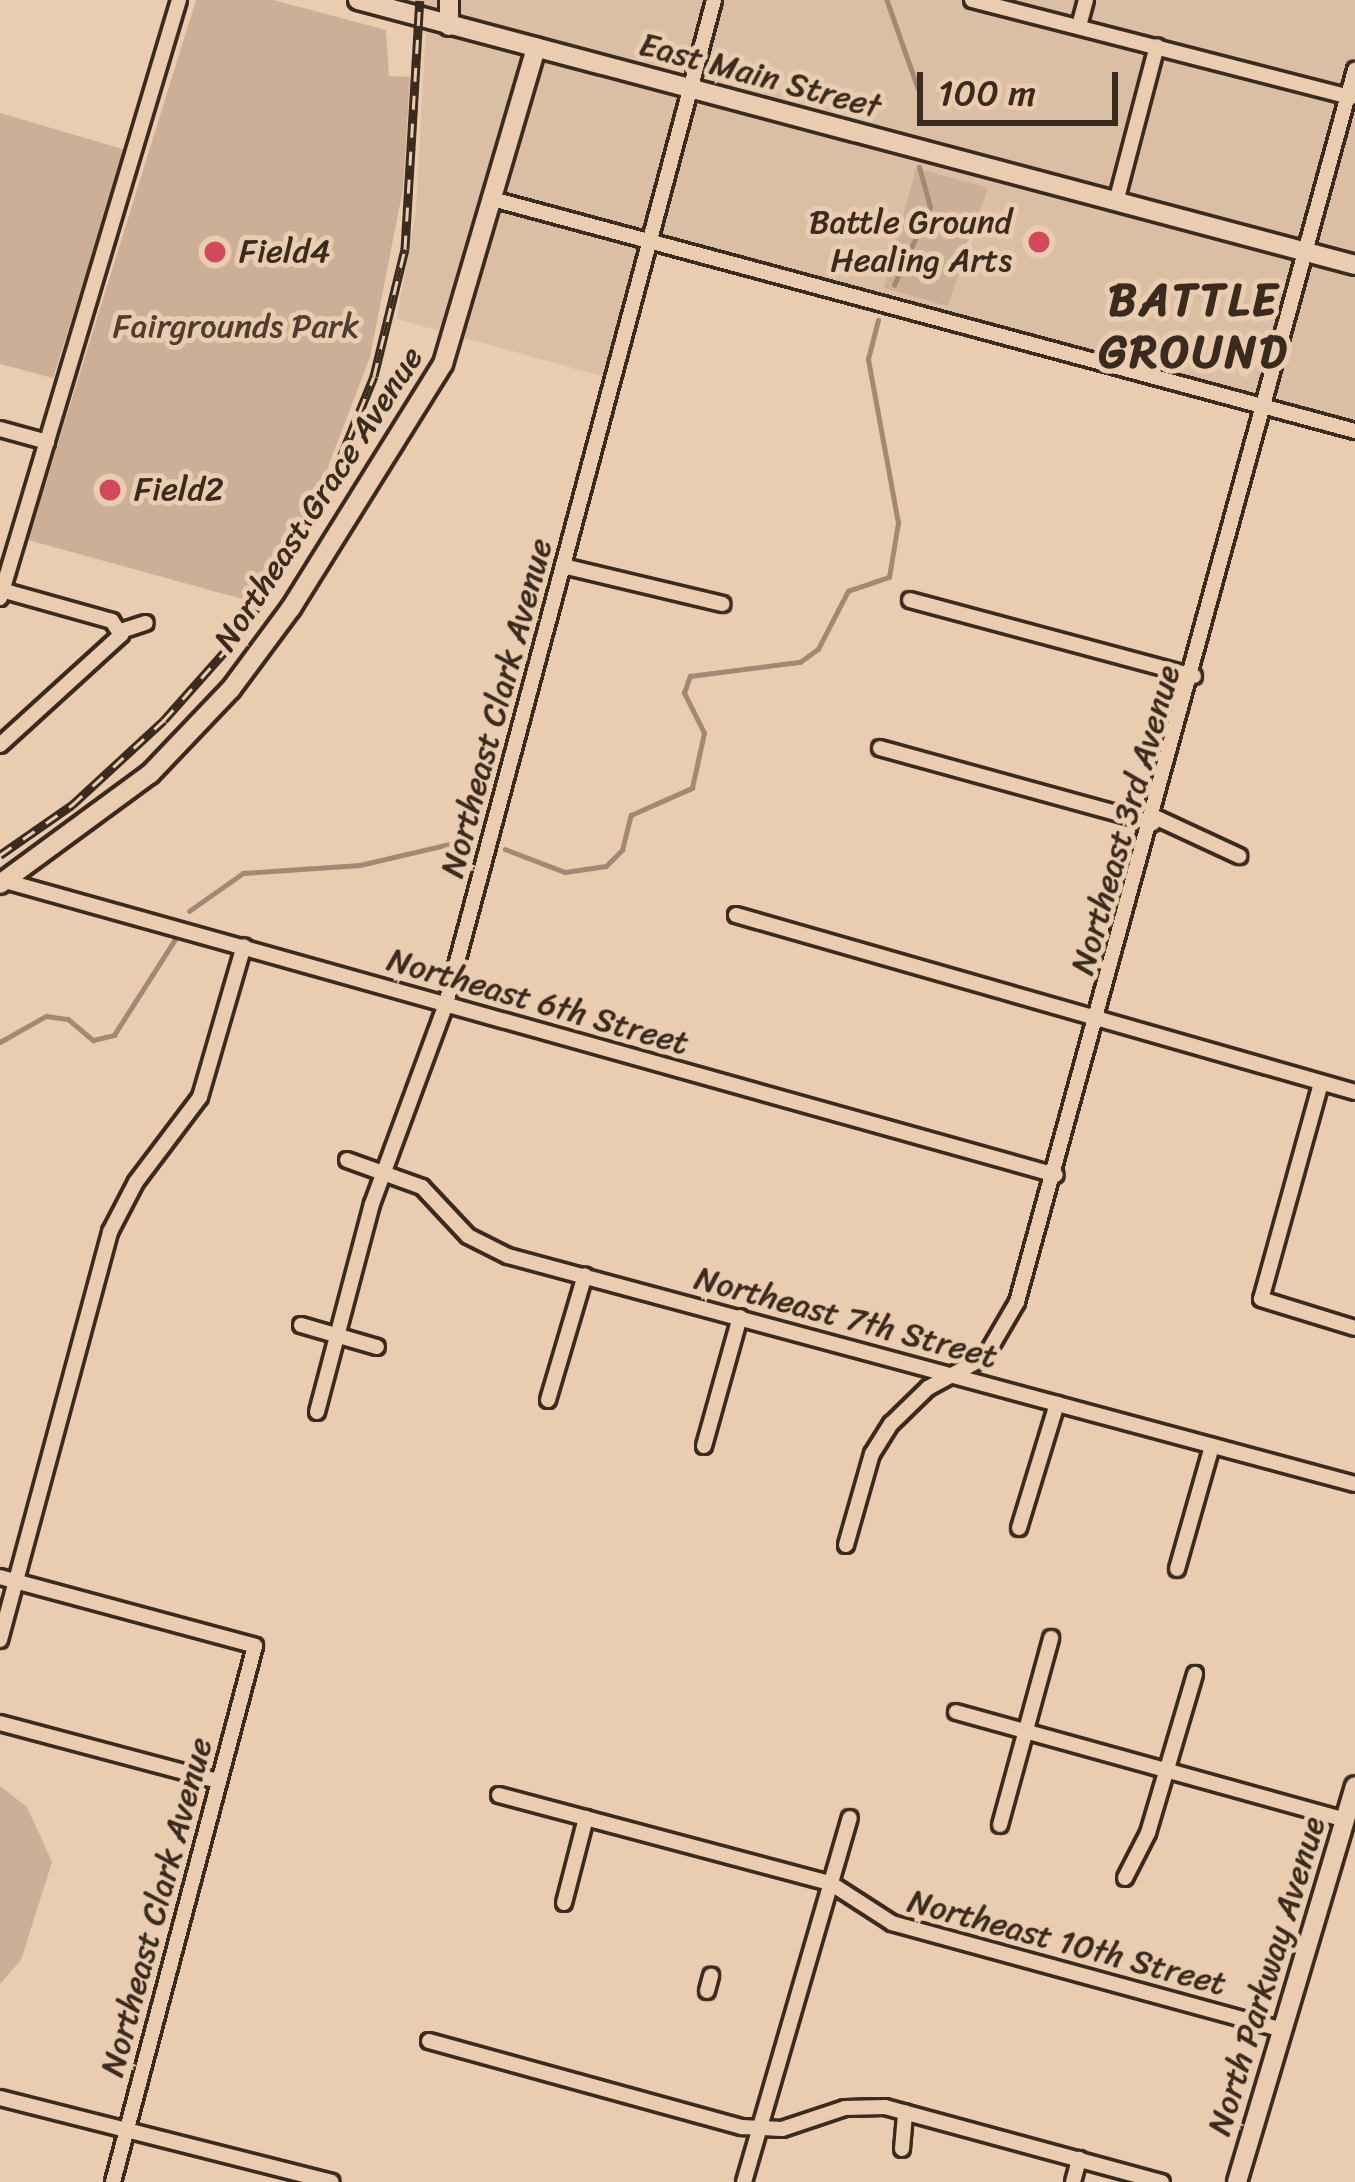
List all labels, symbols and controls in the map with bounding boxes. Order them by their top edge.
street label: East Main Street [635,25,885,127]
scale bar [923,48,1124,122]
text: 100 m [938,61,1036,125]
place label: Battle Ground Healing Arts [809,203,1012,281]
marker: Battle Ground Healing Arts [1023,226,1055,258]
place label: Field4 [239,232,330,272]
marker: Field4 [202,239,228,265]
district label: BATTLE GROUND [1099,274,1289,380]
park label: Fairgrounds Park [113,307,359,347]
street label: Northeast Grace Avenue [206,340,432,658]
place label: Field2 [134,470,224,510]
marker: Field2 [97,477,123,503]
street label: Northeast Clark Avenue [433,535,561,881]
street label: Northeast 3rd Avenue [1063,661,1189,979]
street label: Northeast 6th Street [383,940,693,1064]
street label: Northeast 7th Street [690,1259,1002,1377]
street label: Northeast Clark Avenue [93,1734,221,2080]
street label: North Parkway Avenue [1200,1812,1334,2140]
street label: Northeast 10th Street [904,1881,1230,2005]

